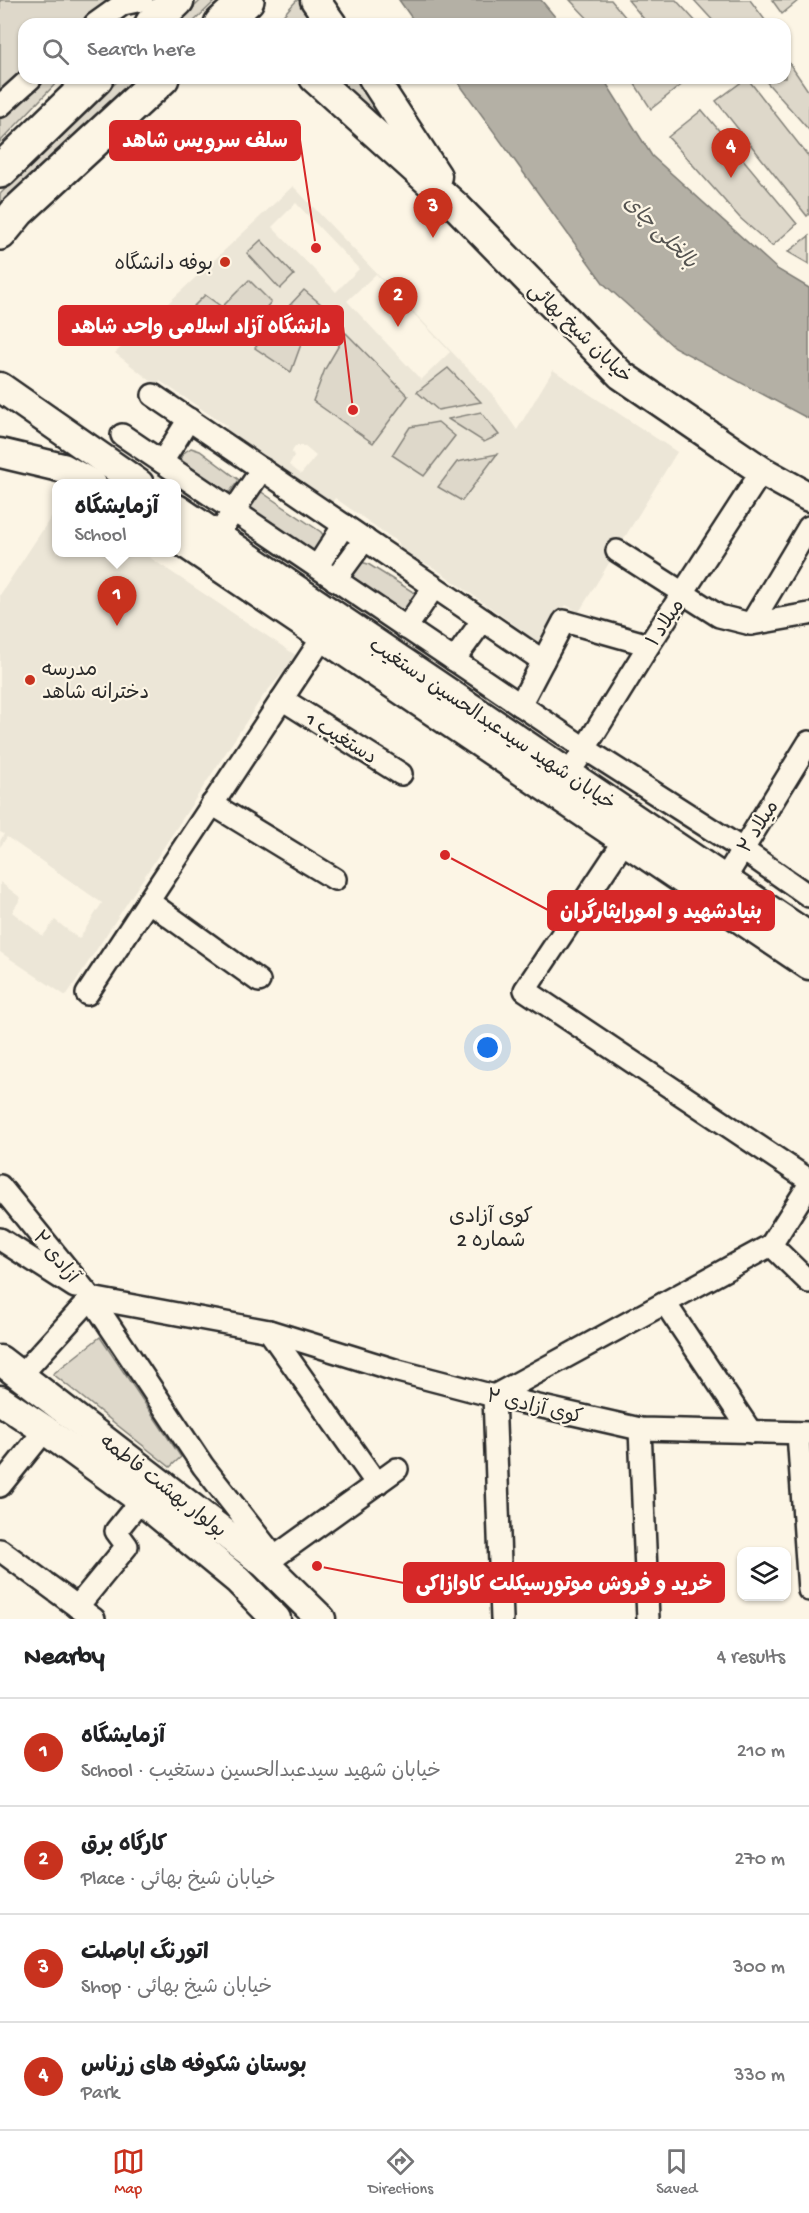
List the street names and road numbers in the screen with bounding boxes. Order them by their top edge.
street label: خیابان شیخ بهائی [522,279,636,390]
street label: میلاد ۱ [642,595,691,652]
street label: خیابان شهید سیدعبدالحسین دستغیب [363,634,619,817]
street label: دستغیب 1 [299,709,380,771]
street label: میلاد ۲ [734,797,785,859]
street label: آزادی ۲ [26,1226,85,1290]
street label: کوی آزادی ۲ [484,1383,585,1431]
street label: بولوار بهشت فاطمه [94,1431,230,1544]

